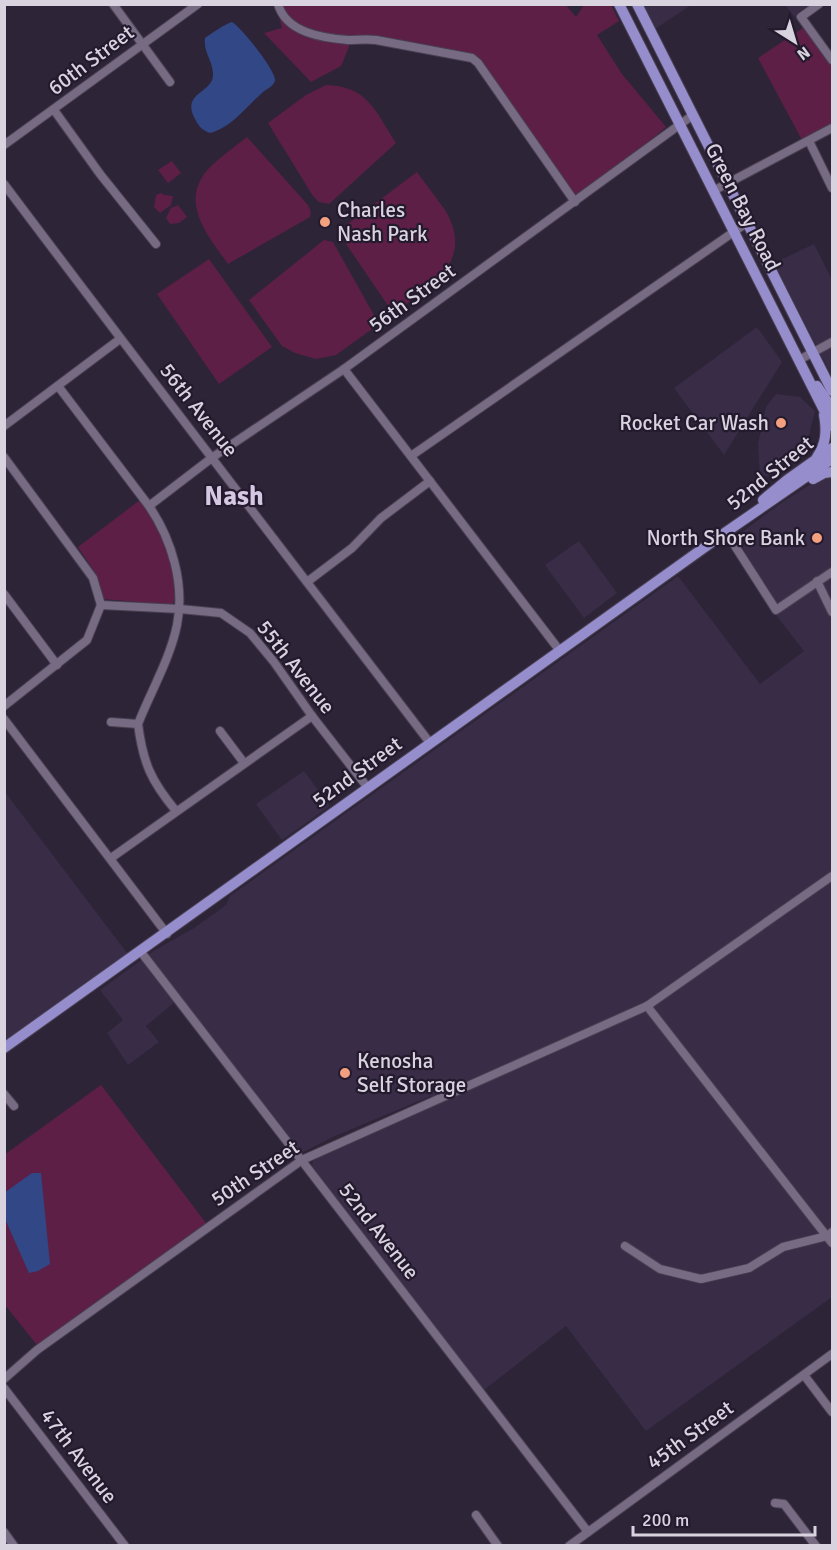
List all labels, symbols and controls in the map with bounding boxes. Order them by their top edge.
north arrow [765,12,825,72]
street label: 60th Street [43,19,139,101]
text: N [793,42,814,65]
street label: Green Bay Road [700,139,786,275]
place label: Charles Nash Park [337,197,428,247]
marker: Charles Nash Park [318,215,332,229]
street label: 56th Street [364,258,460,338]
street label: 56th Avenue [154,358,244,462]
place label: Rocket Car Wash [619,410,769,436]
marker: Rocket Car Wash [774,416,788,430]
street label: 52nd Street [721,430,819,516]
district label: Nash [204,480,264,513]
place label: North Shore Bank [646,525,805,551]
marker: North Shore Bank [810,531,824,545]
street label: 55th Avenue [251,615,341,719]
street label: 52nd Street [307,731,407,813]
place label: Kenosha Self Storage [357,1048,466,1098]
marker: Kenosha Self Storage [338,1066,352,1080]
street label: 50th Street [206,1134,304,1212]
street label: 52nd Avenue [333,1177,425,1285]
street label: 45th Street [642,1395,738,1475]
street label: 47th Avenue [35,1404,123,1508]
scale bar [633,1499,814,1537]
text: 200 m [642,1509,689,1531]

